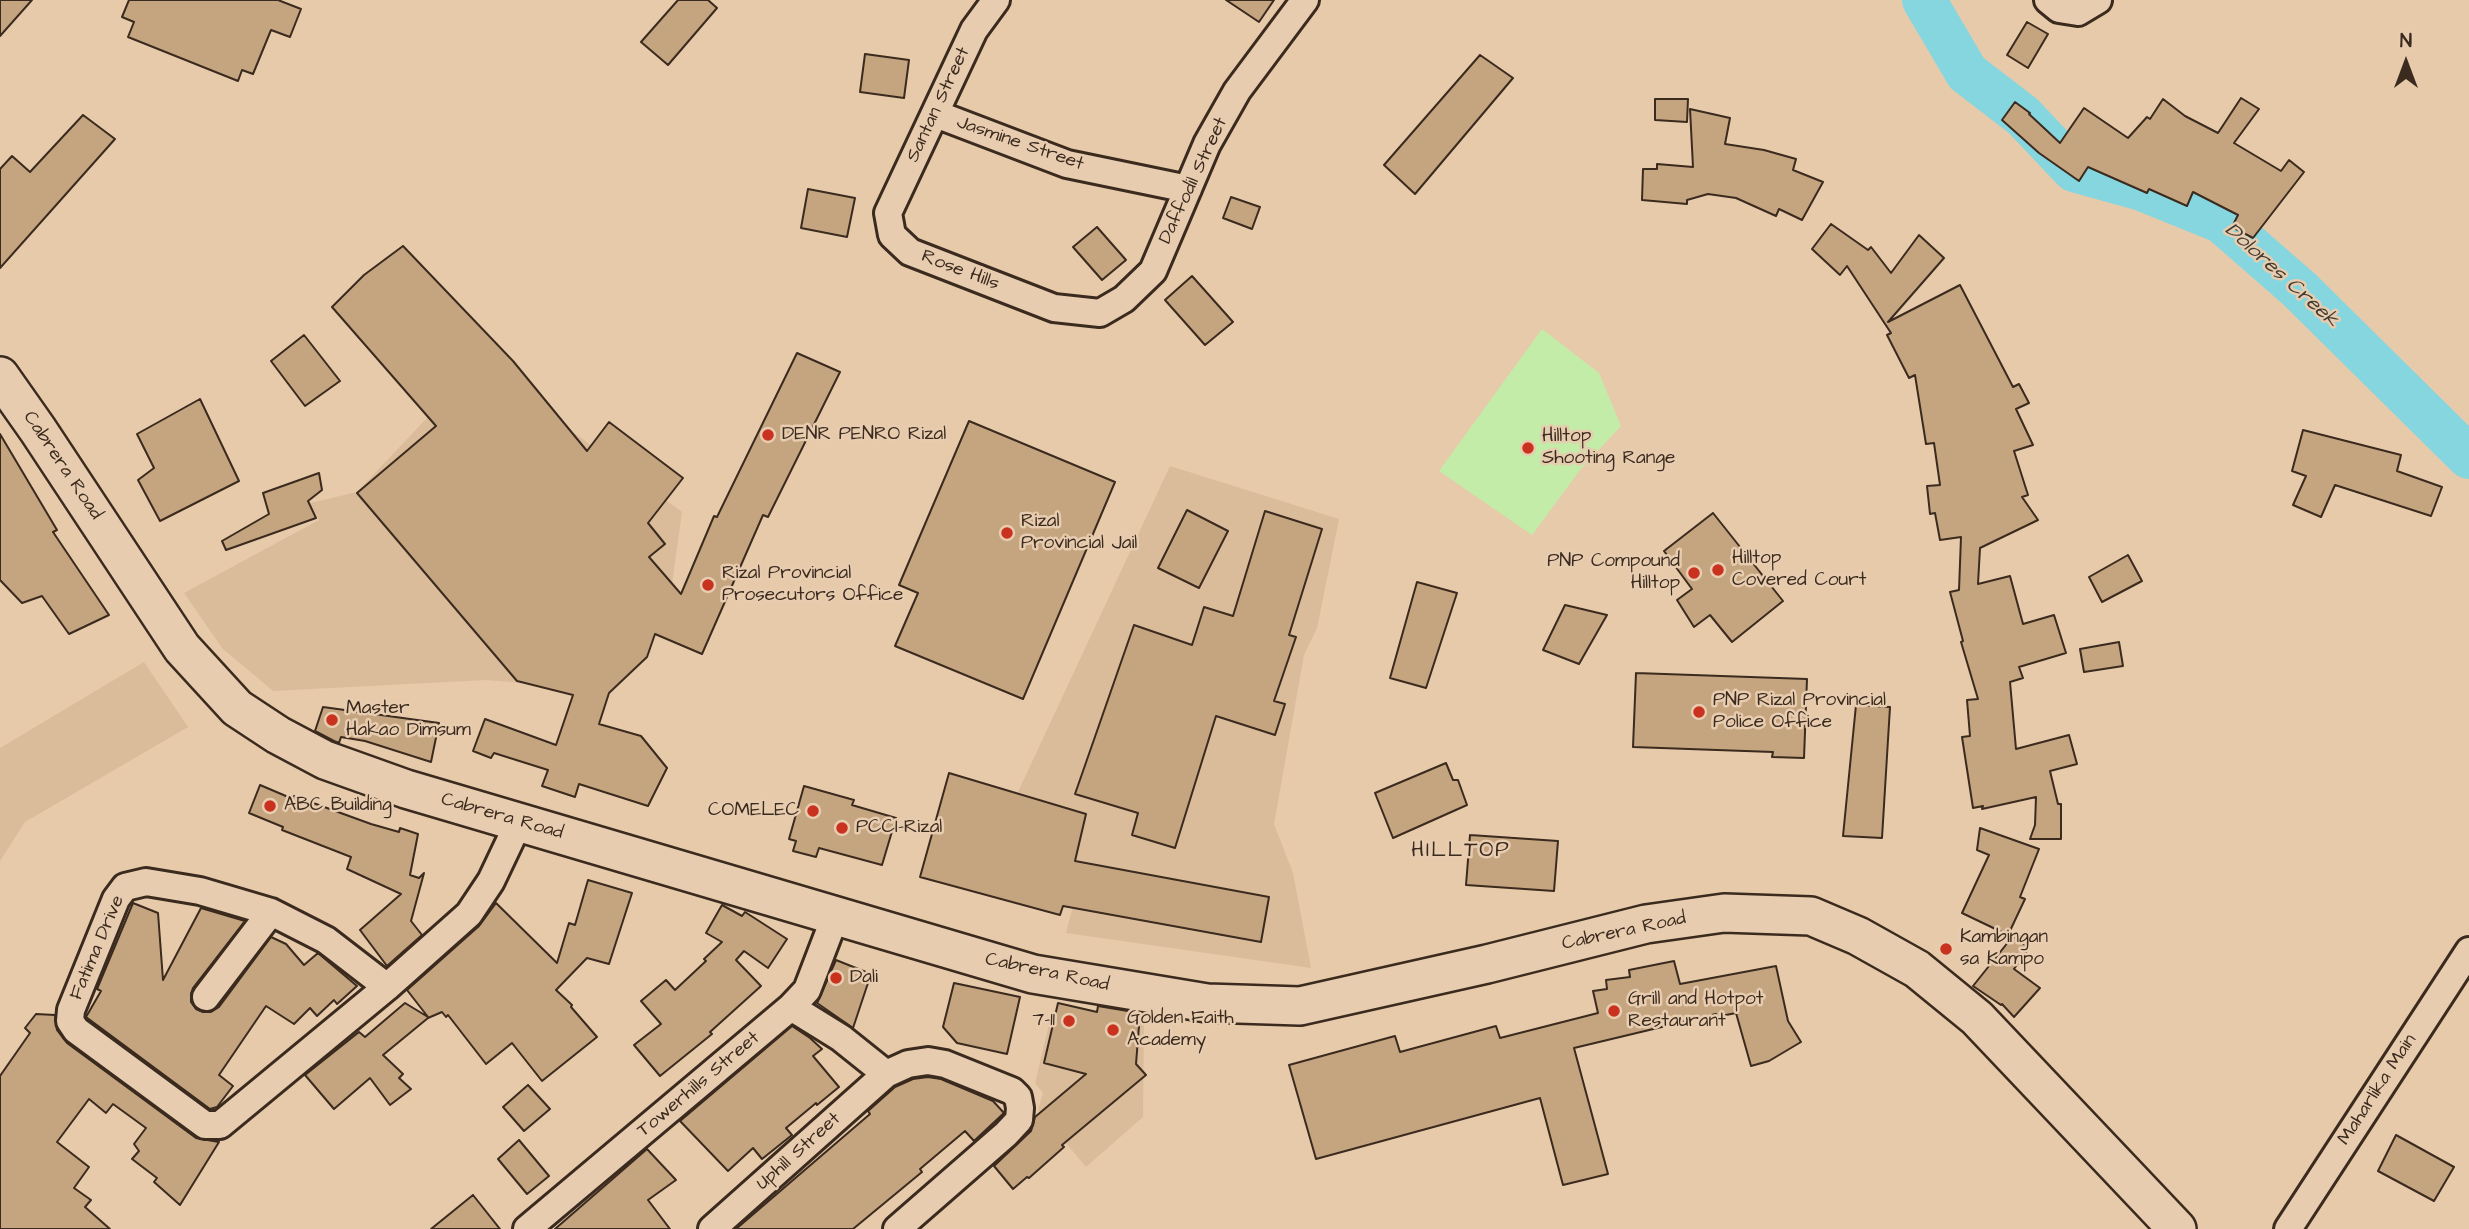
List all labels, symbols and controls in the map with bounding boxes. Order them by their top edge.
north arrow [2371,28,2441,98]
text: N [2400,28,2412,55]
street label: Santan Street [902,44,976,166]
street label: Jasmine Street [953,112,1087,176]
street label: Daffodil Street [1155,114,1233,248]
water label: Dolores Creek [2219,218,2343,334]
street label: Rose Hills [918,246,1002,296]
street label: Cabrera Road [17,407,107,525]
place label: DENR PENRO Rizal [782,424,946,446]
place label: Hilltop Shooting Range [1542,426,1675,470]
marker: DENR PENRO Rizal [760,427,776,443]
marker: Hilltop Shooting Range [1520,440,1536,456]
place label: Rizal Provincial Jail [1021,511,1137,555]
marker: Rizal Provincial Jail [999,525,1015,541]
place label: Hilltop Covered Court [1732,548,1866,592]
place label: PNP Compound Hilltop [1547,551,1680,595]
marker: Hilltop Covered Court [1710,562,1726,578]
place label: Rizal Provincial Prosecutors Office [722,563,903,607]
marker: PNP Compound Hilltop [1686,565,1702,581]
marker: Rizal Provincial Prosecutors Office [700,577,716,593]
place label: PNP Rizal Provincial Police Office [1713,690,1886,734]
place label: Master Hakao Dimsum [346,698,471,742]
marker: PNP Rizal Provincial Police Office [1691,704,1707,720]
marker: Master Hakao Dimsum [324,712,340,728]
street label: Cabrera Road [438,789,566,845]
place label: ABC Building [284,795,392,817]
marker: ABC Building [262,798,278,814]
place label: COMELEC [708,800,799,822]
marker: COMELEC [805,803,821,819]
place label: PCCI-Rizal [856,817,942,839]
marker: PCCI-Rizal [834,820,850,836]
district label: HILLTOP [1412,839,1510,865]
street label: Fatima Drive [66,892,130,1004]
street label: Cabrera Road [1560,908,1688,956]
place label: Kambingan sa Kampo [1960,927,2048,971]
marker: Kambingan sa Kampo [1938,941,1954,957]
street label: Cabrera Road [983,949,1111,997]
place label: Dali [850,967,878,989]
marker: Dali [828,970,844,986]
place label: Grill and Hotpot Restaurant [1628,989,1763,1033]
marker: Grill and Hotpot Restaurant [1606,1003,1622,1019]
place label: Golden Faith Academy [1127,1008,1234,1052]
place label: 7-11 [1033,1010,1055,1032]
marker: 7-11 [1061,1013,1077,1029]
marker: Golden Faith Academy [1105,1022,1121,1038]
street label: Towerhills Street [633,1027,765,1143]
street label: Maharlika Main [2334,1030,2422,1150]
street label: Uphill Street [752,1108,846,1196]

